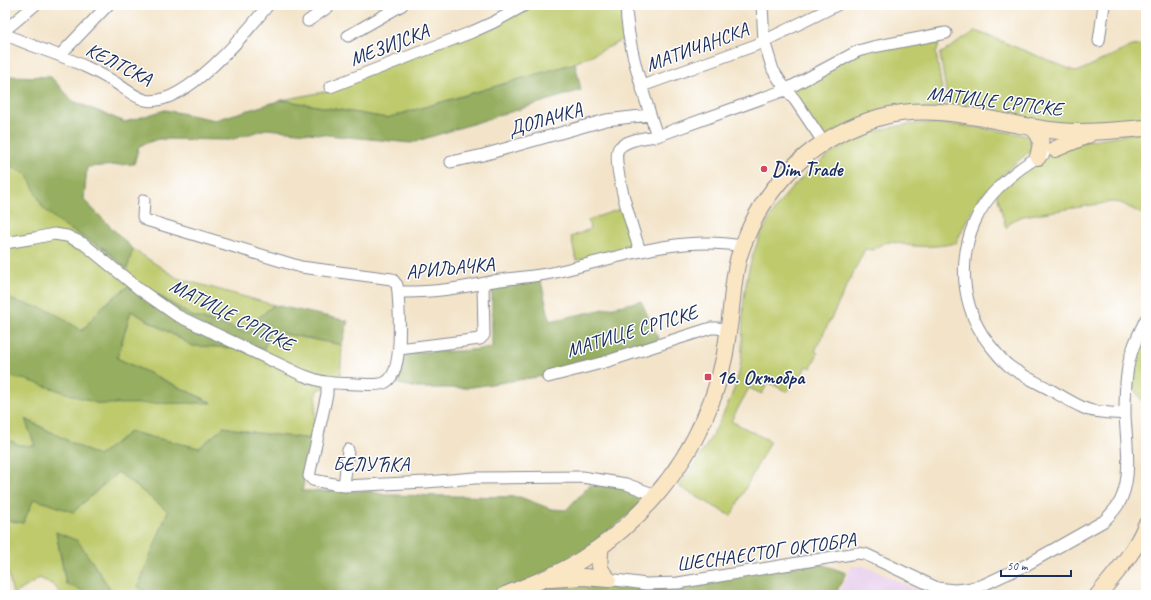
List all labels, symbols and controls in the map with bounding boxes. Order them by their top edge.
street label: МАТИЧАНСКА [642,17,753,77]
street label: МЕЗИЈСКА [346,18,433,72]
street label: КЕЛТСКА [82,37,157,92]
street label: МАТИЦЕ СРПСКЕ [926,80,1066,122]
street label: ДОЛАЧКА [505,96,586,141]
place label: Dim Trade [772,157,844,182]
marker: Dim Trade [759,164,769,174]
street label: АРИЉАЧКА [405,251,496,285]
street label: МАТИЦЕ СРПСКЕ [166,273,300,358]
street label: МАТИЦЕ СРПСКЕ [563,299,703,363]
place label: 16. Октобра [716,365,806,390]
marker: 16. Октобра [703,372,713,382]
street label: БЕЛУЋКА [333,452,410,477]
street label: ШЕСНАЕСТОГ ОКТОБРА [675,527,858,577]
scale bar [1001,552,1071,578]
text: 50 m [1007,558,1029,574]

